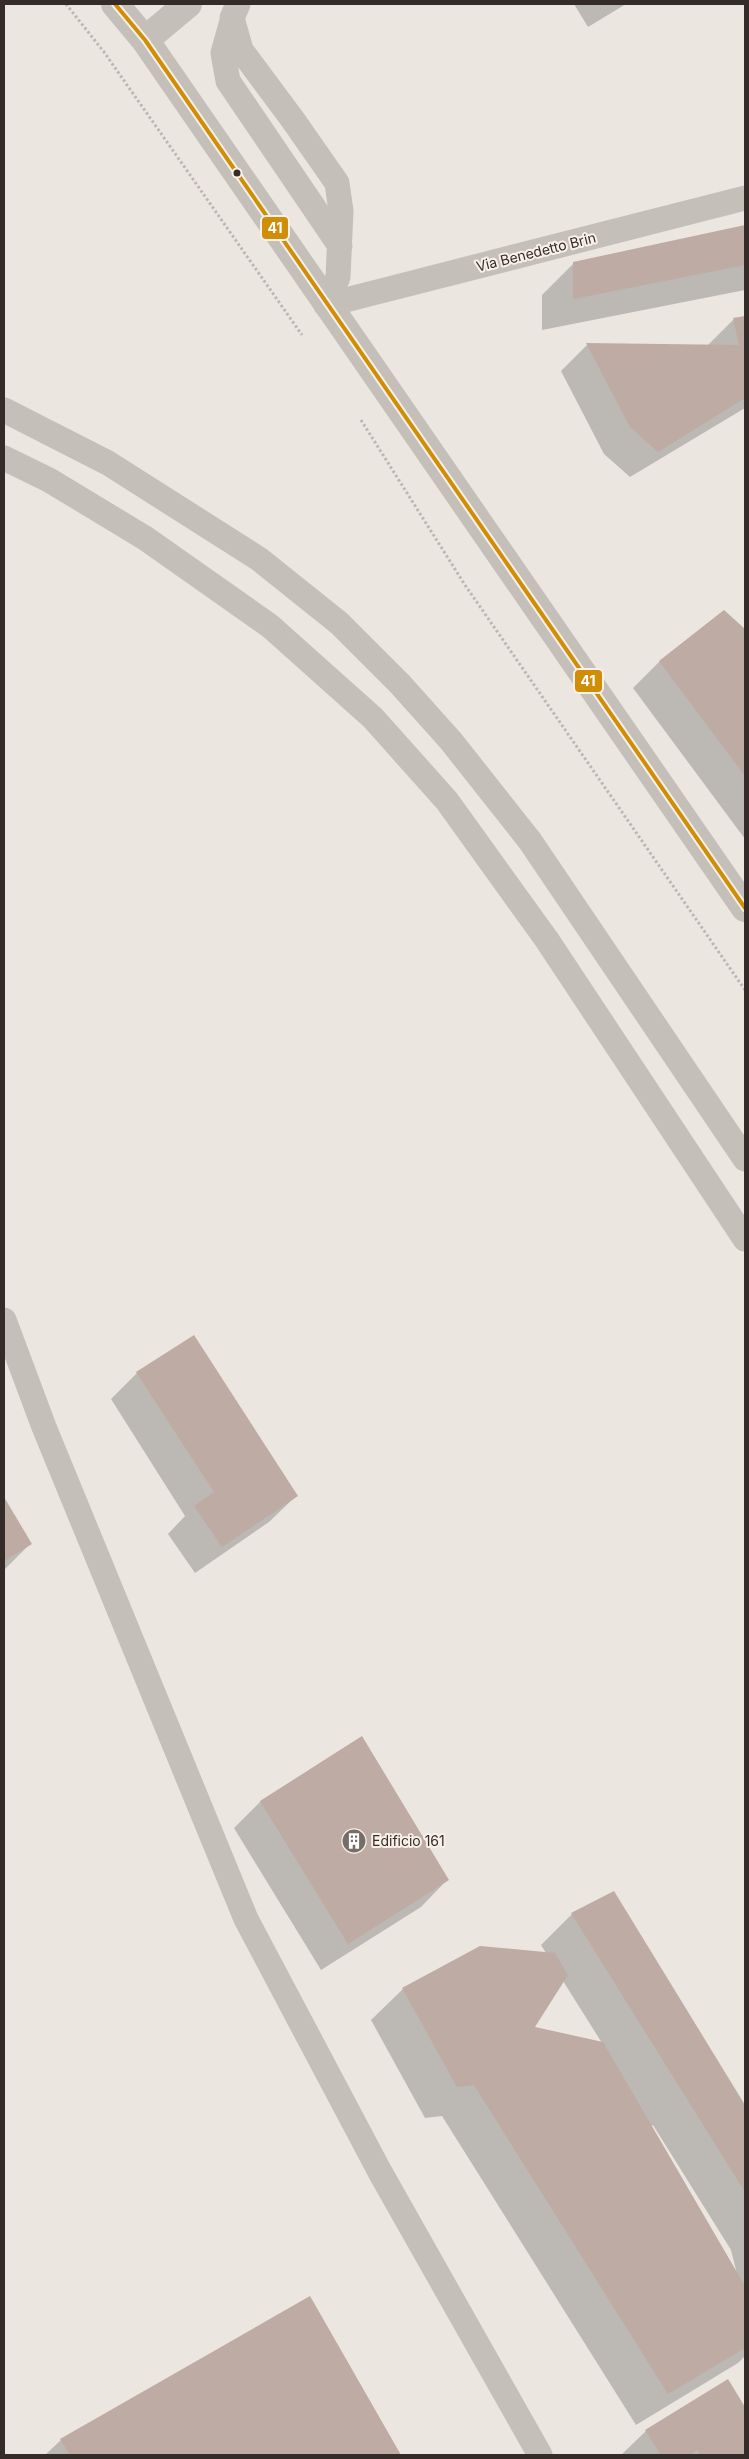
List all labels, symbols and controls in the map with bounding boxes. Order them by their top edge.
unlabelled marker [232,168,242,178]
line badge: 41 [261,216,289,240]
text: 41 [268,219,282,236]
street label: Via Benedetto Brin [474,228,597,275]
line badge: 41 [574,669,603,693]
text: 41 [581,672,595,689]
building icon: Edificio 161 [341,1828,367,1854]
place label: Edificio 161 [372,1832,445,1849]

